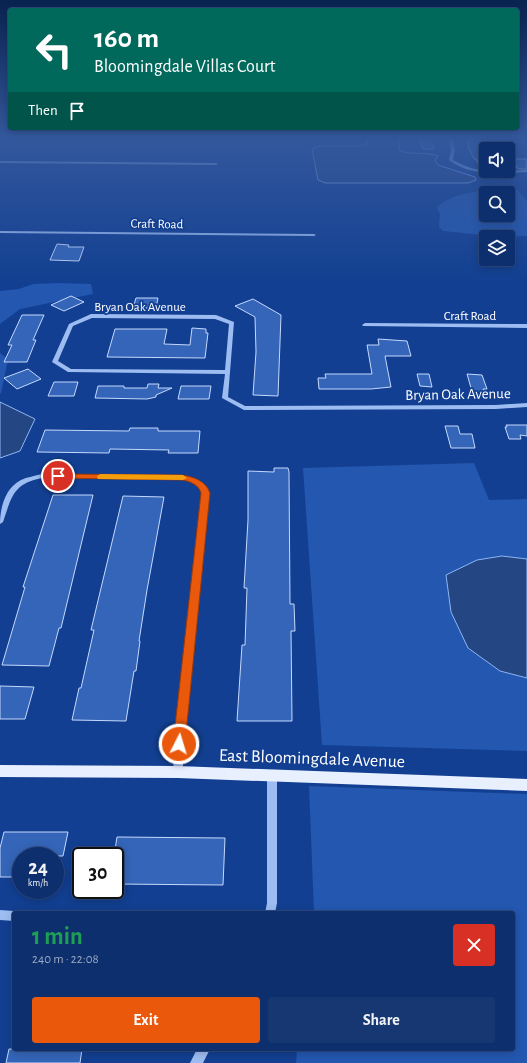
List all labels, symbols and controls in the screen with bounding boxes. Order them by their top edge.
icon: left [28,24,80,76]
text: 160 m [94,25,159,53]
text: Bloomingdale Villas Court [94,58,276,76]
icon: arrive [66,100,88,122]
text: Then [28,103,58,118]
map controls [479,142,515,266]
button: sound [479,142,515,178]
button: search [479,186,515,222]
street label: Craft Road [131,218,184,231]
button: layers [479,230,515,266]
street label: Bryan Oak Avenue [94,301,186,314]
street label: Craft Road [444,310,497,323]
street label: Bryan Oak Avenue [405,386,511,403]
pin [41,459,75,493]
icon: arrive [47,465,69,487]
position arrow [158,723,200,765]
street label: East Bloomingdale Avenue [219,747,405,771]
speed limit sign: 30 [72,847,124,899]
text: 24 [28,858,48,878]
text: km/h [28,878,48,888]
button: close [453,924,495,966]
text: 1 min [32,925,83,949]
text: 240 m · 22:08 [32,953,99,966]
button: Exit [32,997,260,1043]
button: Share [268,997,495,1043]

